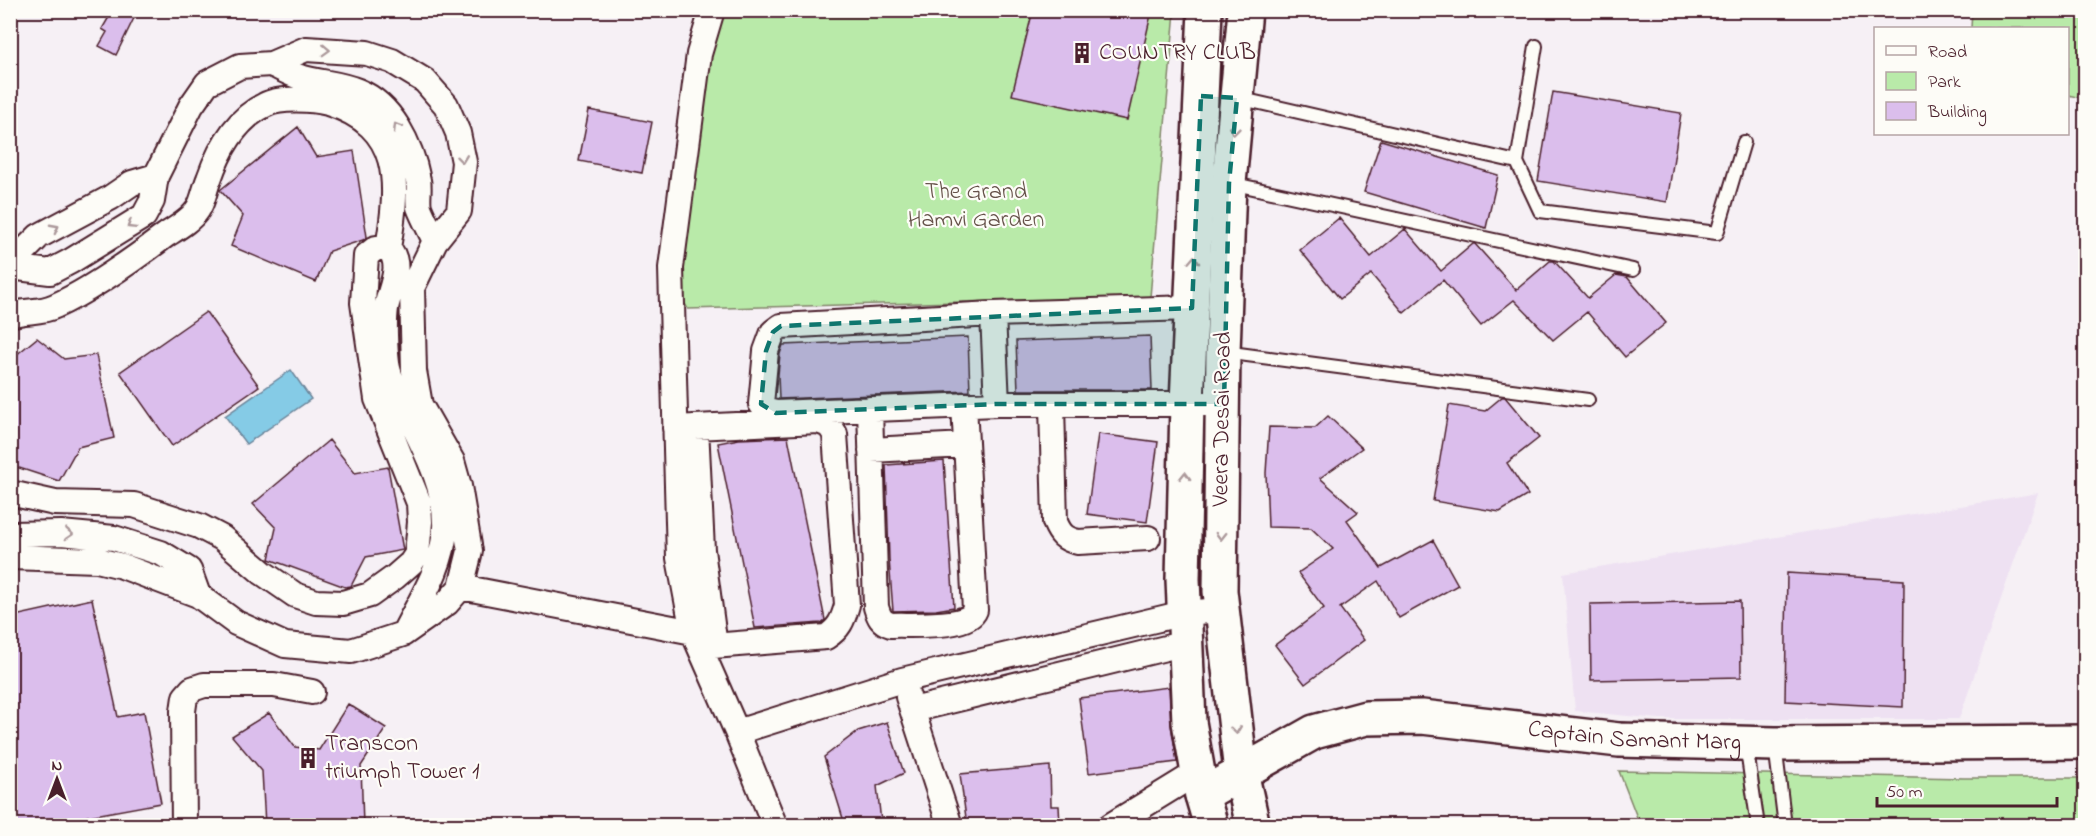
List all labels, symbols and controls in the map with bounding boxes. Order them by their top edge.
legend [1874,27,2069,135]
place label: COUNTRY CLUB [1099,36,1256,71]
text: Road [1928,40,1967,66]
building icon: COUNTRY CLUB [1070,41,1094,65]
one-way arrow [322,43,331,56]
text: Park [1928,70,1961,96]
text: Building [1927,100,1987,127]
one-way arrow [392,123,404,133]
one-way arrow [1228,127,1241,136]
one-way arrow [456,155,468,164]
park label: The Grand Hamvi Garden [908,175,1044,238]
one-way arrow [126,217,137,228]
one-way arrow [49,224,59,235]
one-way arrow [1187,255,1200,264]
street label: Veera Desai Road [1204,331,1242,508]
one-way arrow [1179,471,1191,480]
one-way arrow [64,527,73,540]
one-way arrow [1215,532,1227,541]
street label: Captain Samant Marg [1526,712,1742,761]
one-way arrow [1229,726,1242,735]
place label: Transcon triumph Tower 1 [325,727,480,790]
building icon: Transcon triumph Tower 1 [296,746,320,770]
north arrow [27,749,87,809]
text: N [52,754,63,778]
scale bar [1877,770,2057,808]
text: 50 m [1886,780,1923,806]

